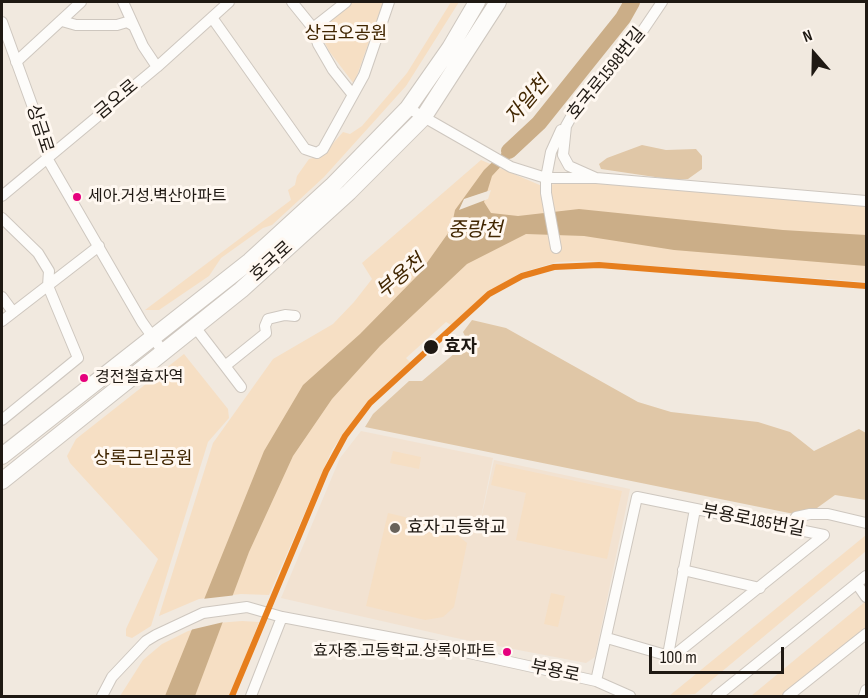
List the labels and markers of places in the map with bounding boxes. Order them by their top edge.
place label: 세아.거성.벽산아파트 [88,187,227,207]
marker: 세아.거성.벽산아파트 [71,191,83,203]
place label: 효자 [444,336,477,358]
marker: 효자 [422,338,440,356]
place label: 경전철효자역 [95,368,183,388]
marker: 경전철효자역 [78,372,90,384]
place label: 효자고등학교 [407,517,506,539]
marker: 효자고등학교 [388,521,402,535]
place label: 효자중.고등학교.상록아파트 [313,642,496,662]
marker: 효자중.고등학교.상록아파트 [501,646,513,658]

